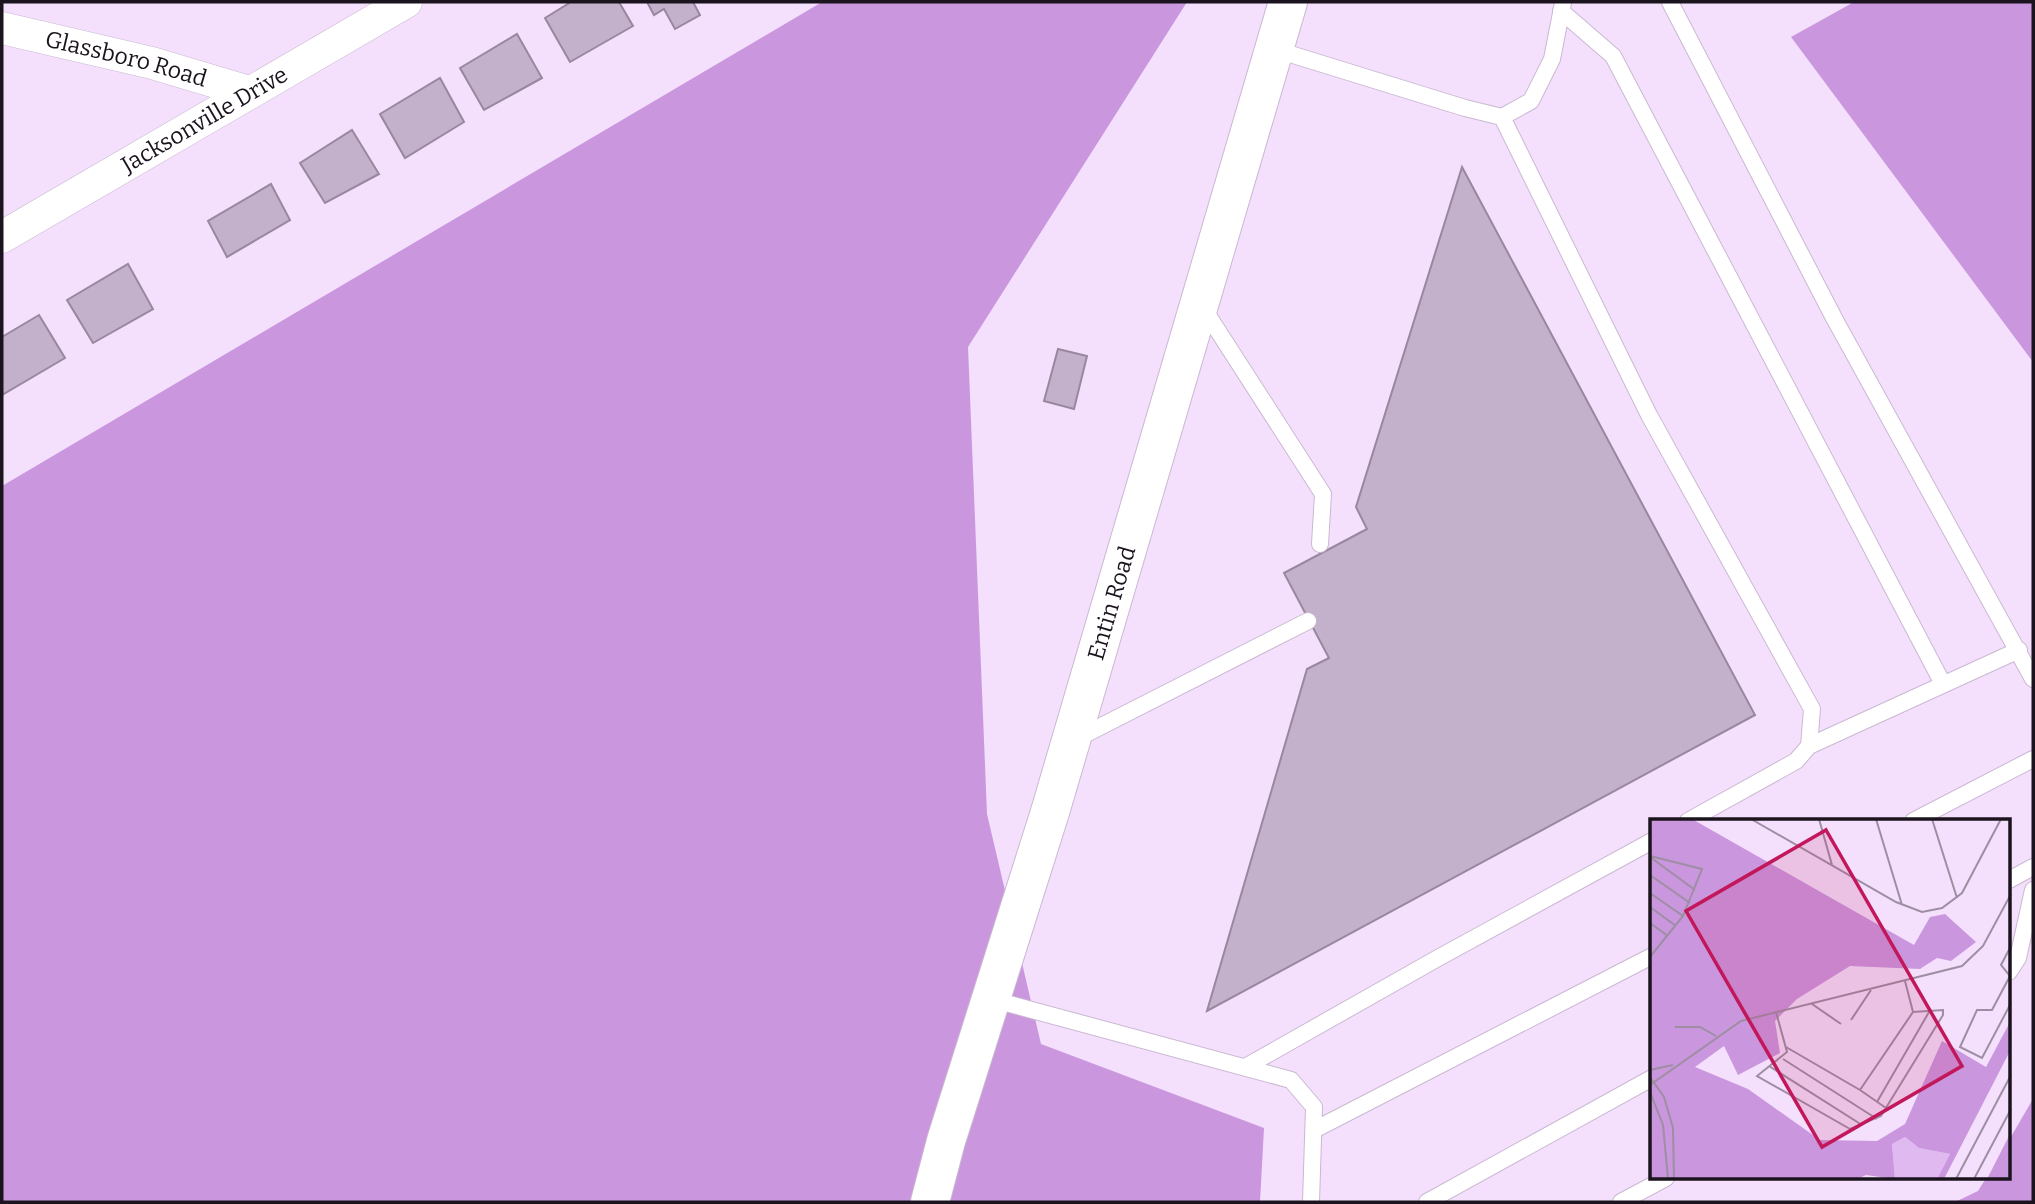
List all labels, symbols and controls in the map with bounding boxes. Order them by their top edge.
street label: Glassboro Road [43,25,211,93]
street label: Jacksonville Drive [115,60,292,179]
street label: Entin Road [1081,542,1141,663]
inset map [1650,819,2010,1180]

